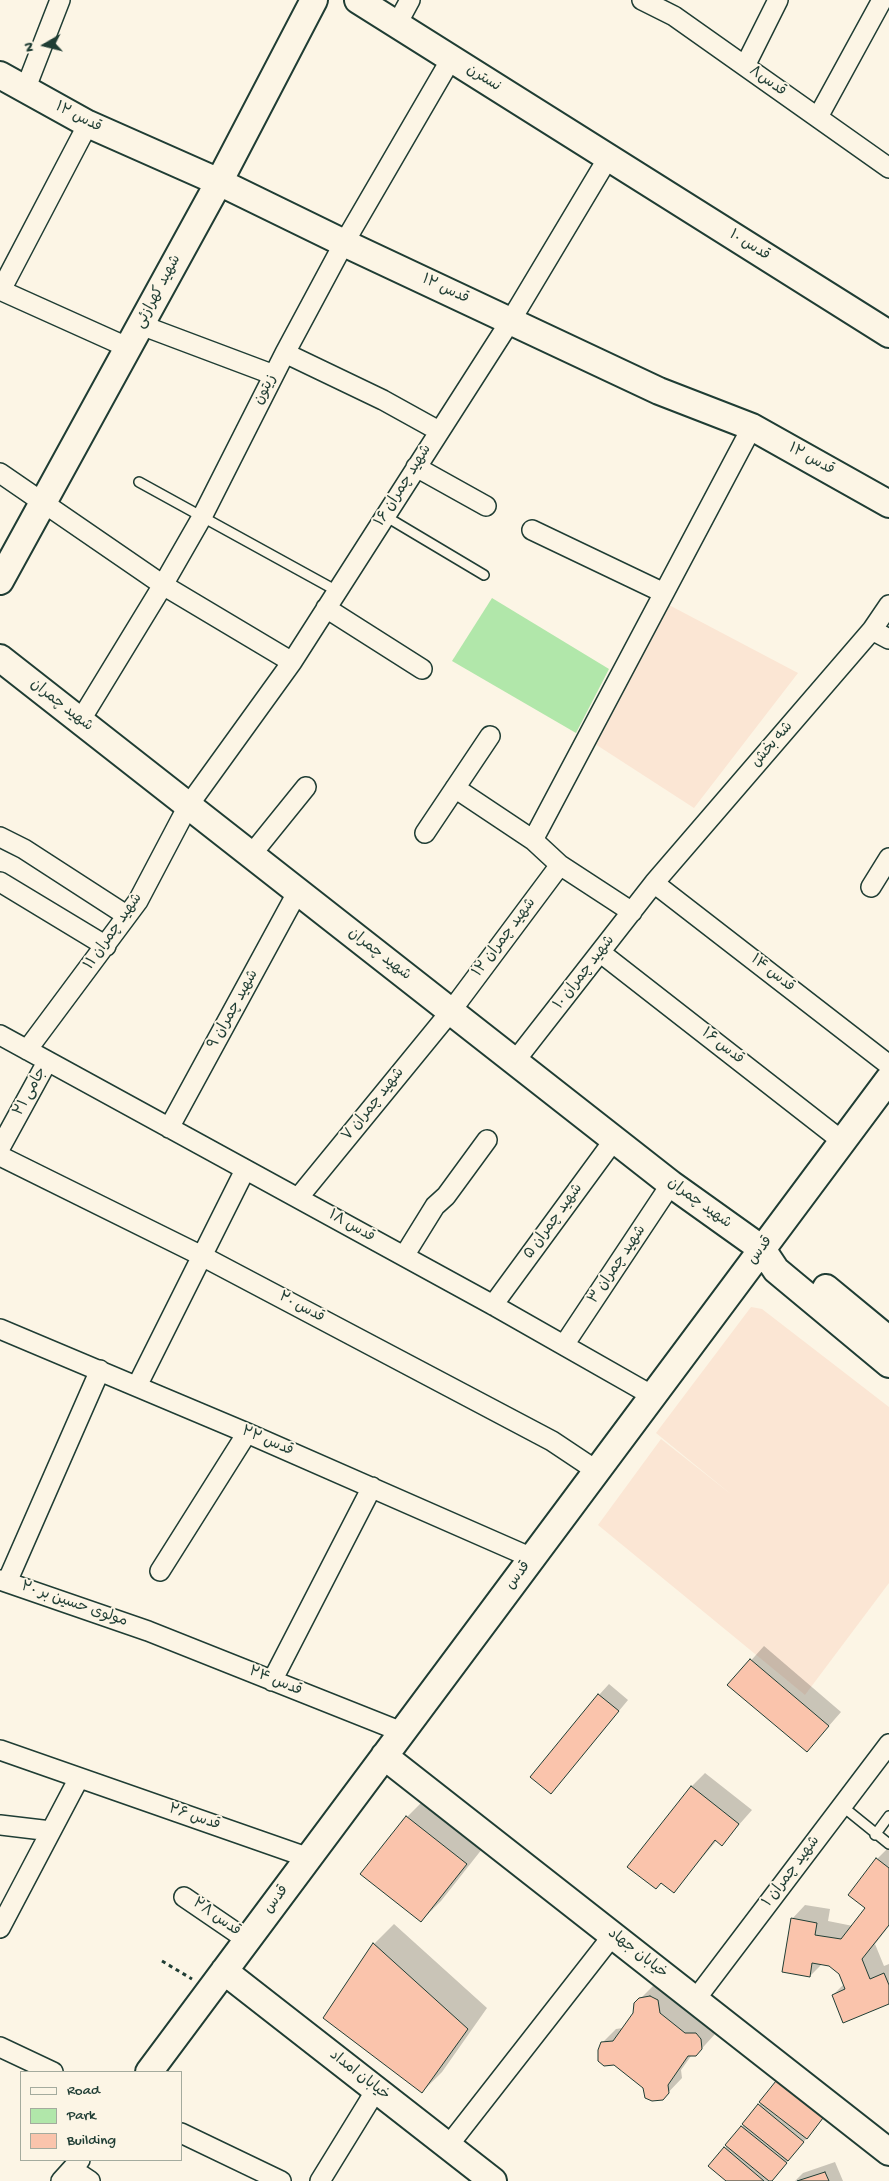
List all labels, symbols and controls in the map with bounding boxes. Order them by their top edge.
north arrow [20,20,70,70]
text: N [21,41,39,53]
street label: نسترن [462,61,504,97]
street label: قدس۸ [745,63,789,101]
street label: قدس ۱۲ [52,99,104,137]
street label: قدس ۱۰ [725,227,773,265]
street label: شهید کهرازئی [132,252,186,332]
street label: قدس ۱۲ [419,271,471,309]
street label: زیتون [251,372,281,408]
street label: قدس ۱۲ [785,440,837,480]
street label: شهید چمران ۱۶ [372,442,436,530]
street label: شهید چمران [26,676,96,736]
street label: شه بخش [748,718,798,772]
street label: شهید چمران ۱۱ [81,890,147,974]
street label: شهید چمران ۱۲ [469,895,541,981]
street label: شهید چمران [344,925,414,985]
street label: شهید چمران ۱۰ [551,932,619,1014]
street label: قدس ۱۴ [746,951,798,997]
street label: شهید چمران ۹ [205,967,263,1053]
street label: قدس ۱۶ [697,1025,747,1069]
street label: جامی ۲۱ [10,1065,52,1119]
street label: شهید چمران ۷ [339,1065,409,1145]
street label: شهید چمران [663,1175,735,1233]
street label: شهید چمران ۵ [521,1181,587,1263]
street label: قدس ۱۸ [325,1207,377,1247]
street label: شهید چمران ۳ [585,1222,651,1308]
street label: قدس [745,1233,777,1269]
street label: قدس ۲۰ [275,1288,327,1328]
street label: قدس ۲۲ [238,1423,296,1461]
street label: قدس [503,1558,535,1594]
street label: مولوی حسین بر ۲۰ [18,1578,130,1632]
street label: قدس ۲۴ [246,1663,304,1701]
street label: قدس ۲۶ [166,1801,222,1835]
street label: شهید چمران ۱ [760,1833,824,1911]
street label: قدس [261,1882,293,1918]
street label: قدس ۲۸ [188,1895,244,1941]
street label: خیابان جهاد [603,1925,671,1983]
street label: خیابان امداد [325,2047,393,2105]
legend [20,2071,182,2161]
text: Road [67,2082,100,2100]
text: Park [67,2107,96,2125]
text: Building [67,2132,116,2150]

